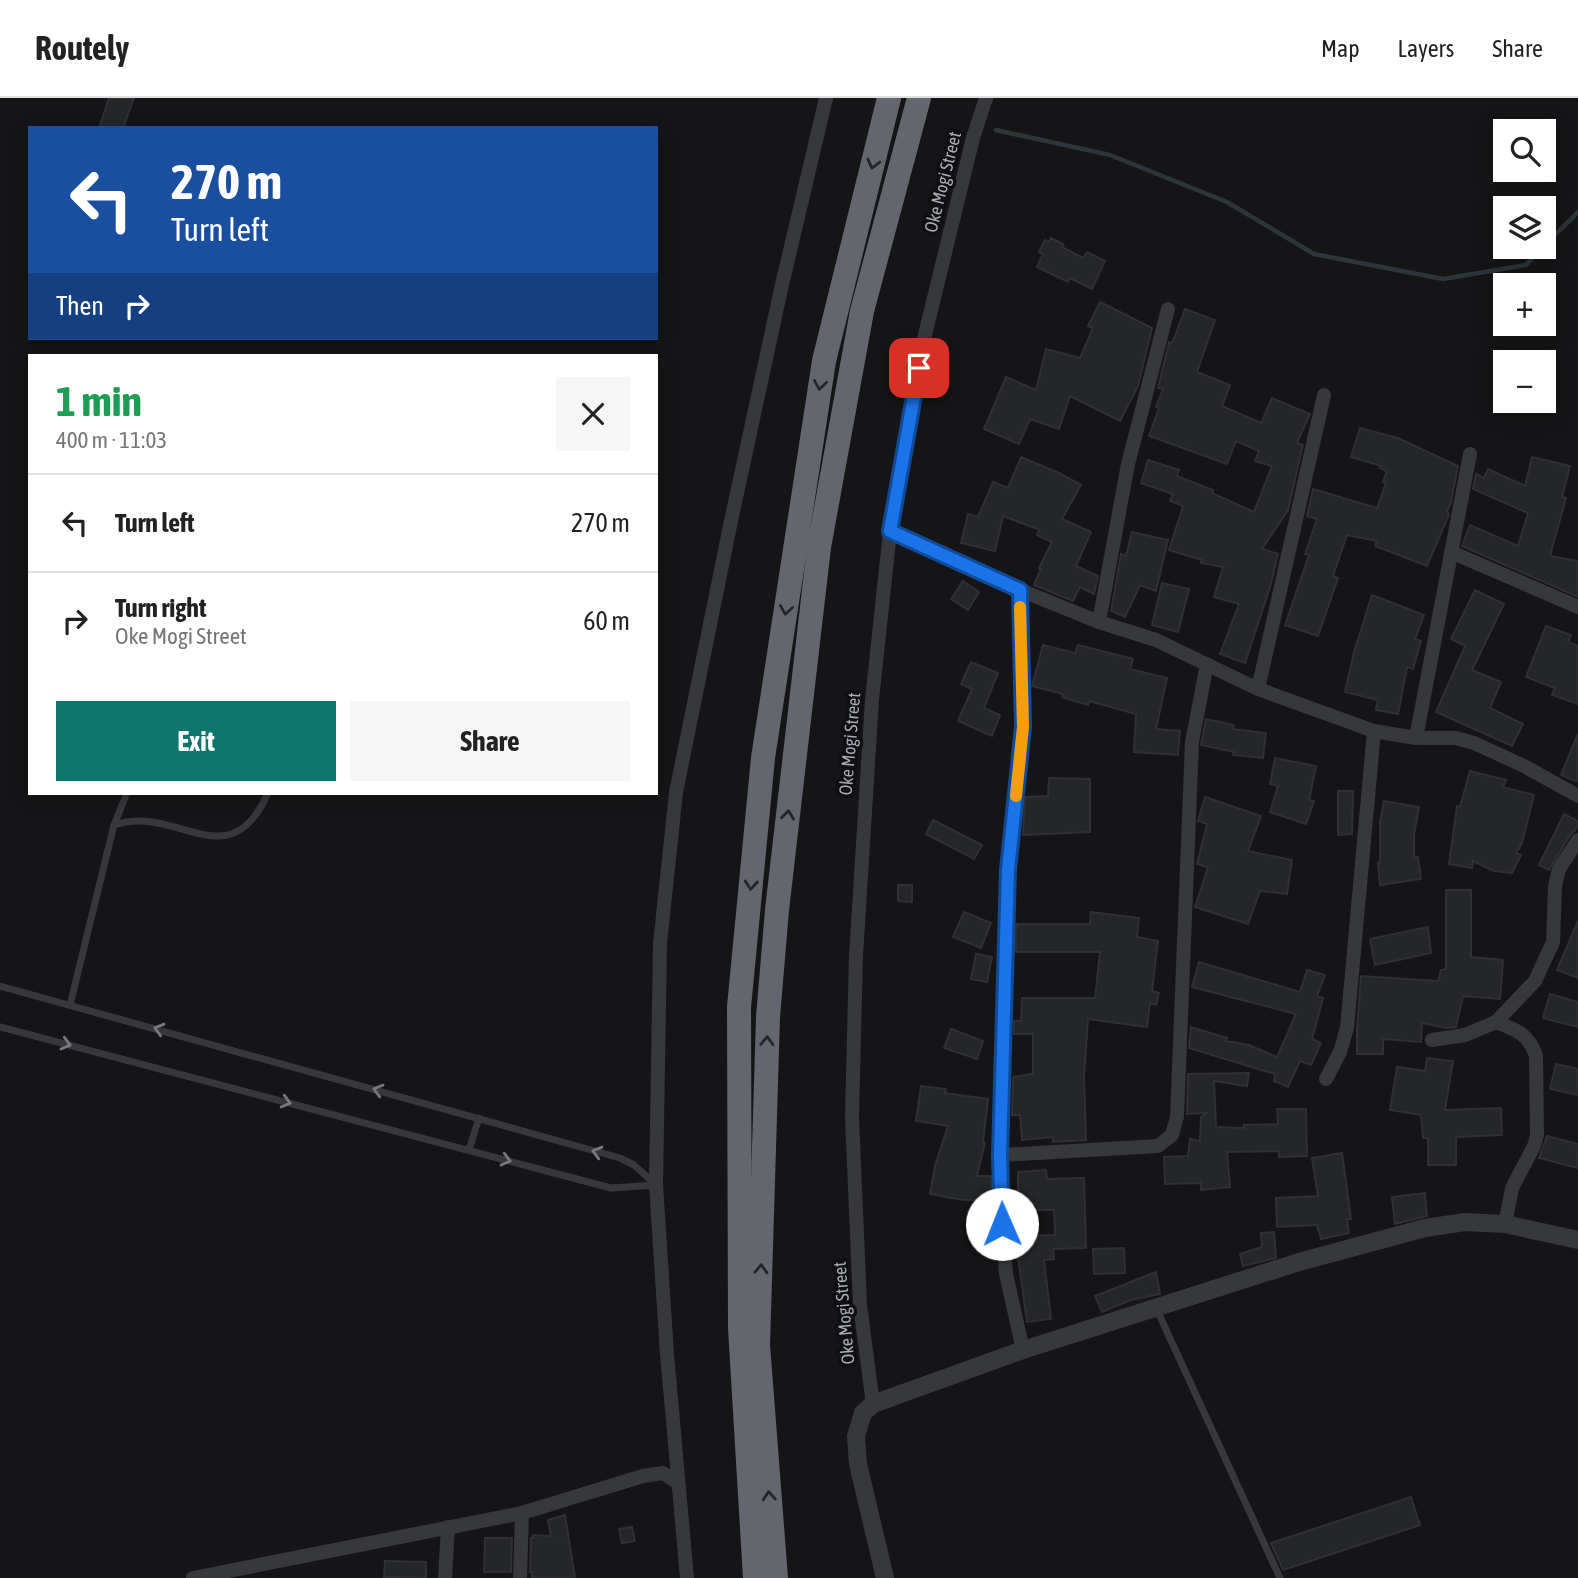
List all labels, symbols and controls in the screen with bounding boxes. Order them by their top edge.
text: Routely [35,29,129,67]
text: Map [1321,35,1360,62]
text: Layers [1398,35,1454,62]
text: Share [1492,35,1543,62]
map controls [1493,119,1556,413]
button: search [1493,119,1556,182]
street label: Oke Mogi Street [920,129,965,234]
text: 270 m [171,153,282,209]
icon: left [56,154,147,245]
one-way arrow [867,158,881,170]
button: layers [1493,196,1556,259]
text: Turn left [171,211,269,248]
button: + [1493,273,1556,336]
icon: right [118,287,156,325]
text: Then [56,291,104,321]
pin [889,338,949,398]
icon: arrive [900,349,938,387]
button: − [1493,350,1556,413]
text: 1 min [56,377,142,425]
button: close [556,377,630,451]
one-way arrow [813,380,828,391]
text: 400 m · 11:03 [56,427,167,453]
icon: left [56,504,94,542]
text: Turn left [115,508,195,538]
text: 270 m [571,508,630,538]
text: Turn right [115,593,206,623]
icon: right [56,602,94,640]
one-way arrow [778,604,793,616]
text: 60 m [583,606,630,636]
text: Oke Mogi Street [115,623,247,649]
street label: Oke Mogi Street [835,692,864,796]
button: Exit [56,701,336,781]
button: Share [350,701,630,781]
one-way arrow [780,809,795,821]
one-way arrow [744,879,759,890]
one-way arrow [153,1023,165,1038]
one-way arrow [60,1036,72,1050]
one-way arrow [759,1036,775,1046]
one-way arrow [373,1084,385,1099]
one-way arrow [280,1094,292,1108]
one-way arrow [592,1145,604,1160]
one-way arrow [500,1152,512,1166]
position arrow [965,1187,1039,1261]
street label: Oke Mogi Street [829,1261,858,1365]
one-way arrow [753,1263,768,1274]
one-way arrow [762,1490,777,1501]

